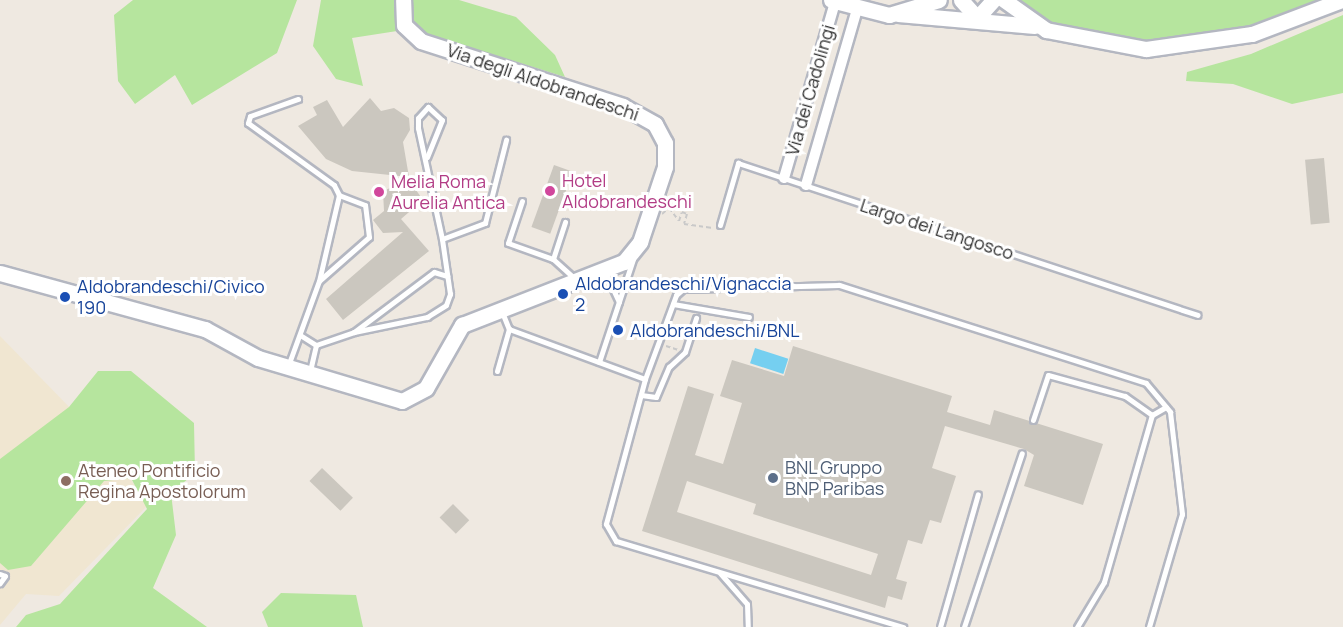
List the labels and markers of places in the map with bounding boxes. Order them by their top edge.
place label: Hotel Aldobrandeschi [562,170,692,213]
place label: Melia Roma Aurelia Antica [391,171,505,213]
marker: Hotel Aldobrandeschi [543,184,557,198]
marker: Melia Roma Aurelia Antica [372,185,386,199]
place label: Aldobrandeschi/Vignaccia 2 [575,273,791,316]
place label: Aldobrandeschi/Civico 190 [77,276,265,318]
marker: Aldobrandeschi/Vignaccia 2 [556,287,570,301]
marker: Aldobrandeschi/Civico 190 [58,290,72,304]
place label: Aldobrandeschi/BNL [630,319,799,341]
marker: Aldobrandeschi/BNL [611,323,625,337]
place label: BNL Gruppo BNP Paribas [785,457,884,500]
place label: Ateneo Pontificio Regina Apostolorum [78,460,246,502]
marker: BNL Gruppo BNP Paribas [766,471,780,485]
marker: Ateneo Pontificio Regina Apostolorum [59,474,73,488]

